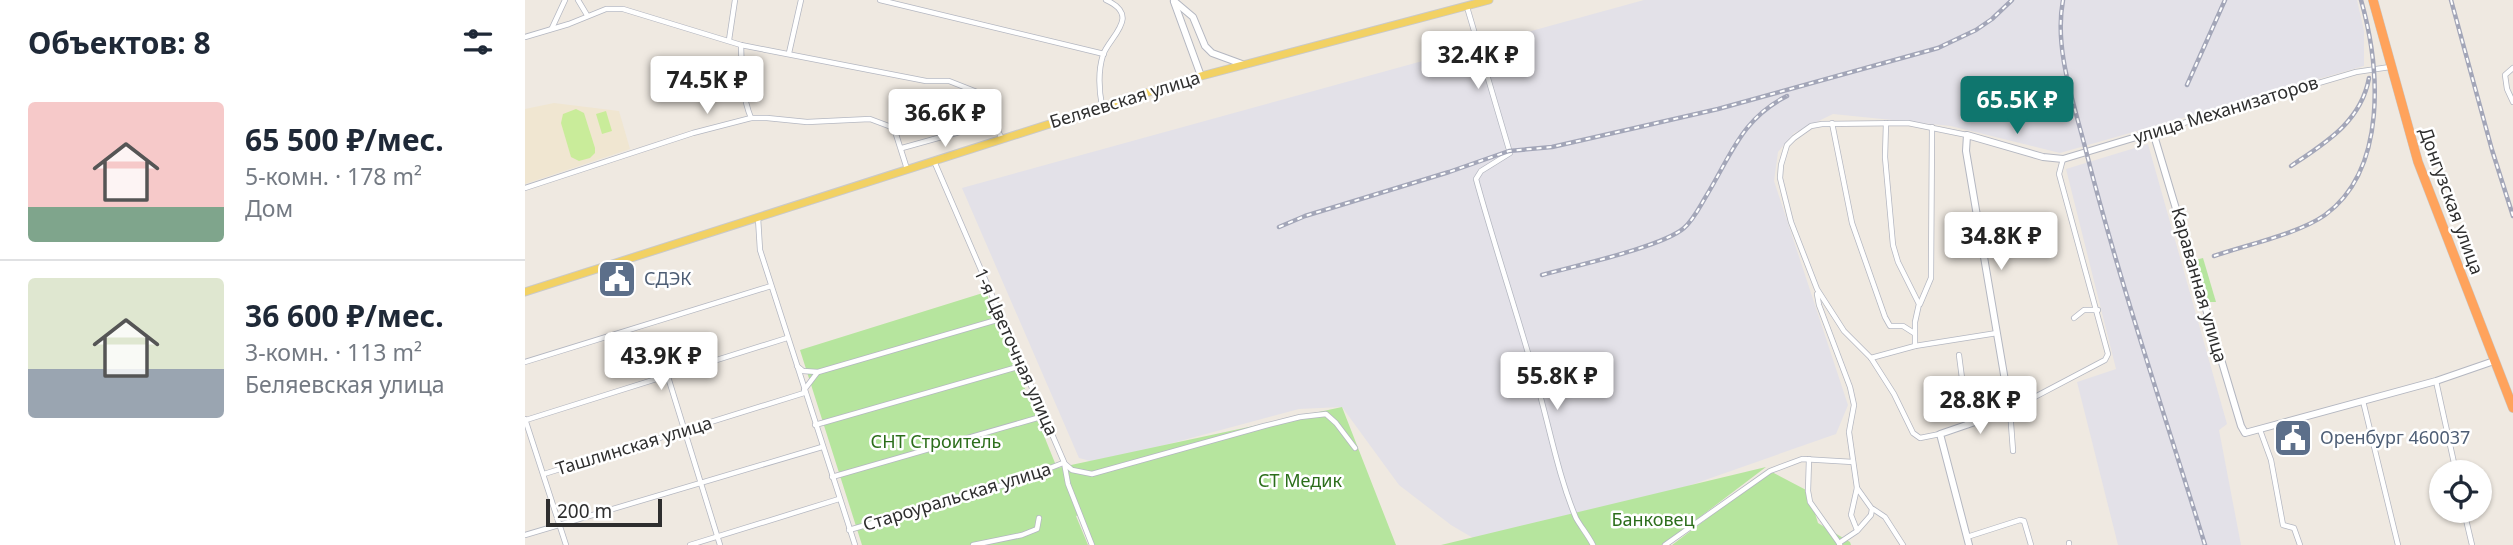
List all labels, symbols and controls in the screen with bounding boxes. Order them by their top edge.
text: Объектов: 8 [28,22,211,63]
icon: filters [459,23,497,61]
pin: 32.4K ₽ [1413,32,1543,91]
text: 32.4K ₽ [1438,38,1518,70]
pin: 74.5K ₽ [642,57,772,116]
text: 74.5K ₽ [667,63,747,95]
street label: Беляевская улица [1047,65,1203,133]
street label: улица Механизаторов [2130,70,2321,149]
pin: 65.5K ₽ [1952,76,2082,136]
text: 65.5K ₽ [1977,83,2057,115]
pin: 36.6K ₽ [880,90,1010,149]
text: 36.6K ₽ [905,96,985,128]
text: 65 500 ₽/мес. [245,119,444,160]
street label: Донгузская улица [2414,124,2490,278]
icon: home [84,130,168,214]
text: 5-комн. · 178 m² [245,160,422,192]
text: Дом [245,192,293,224]
street label: Караванная улица [2166,204,2234,365]
pin: 34.8K ₽ [1936,212,2066,272]
text: 34.8K ₽ [1961,219,2041,251]
public building icon: СДЭК [596,258,638,300]
street label: 1-я Цветочная улица [969,264,1065,439]
place label: СДЭК [644,266,692,290]
text: 36 600 ₽/мес. [245,295,444,336]
icon: home [84,306,168,390]
pin: 43.9K ₽ [596,332,726,392]
text: 3-комн. · 113 m² [245,336,422,368]
text: 43.9K ₽ [621,339,701,371]
pin: 55.8K ₽ [1492,352,1622,412]
text: 55.8K ₽ [1517,359,1597,391]
text: Беляевская улица [245,368,445,400]
pin: 28.8K ₽ [1915,376,2045,436]
text: 28.8K ₽ [1940,383,2020,415]
street label: Ташлинская улица [553,410,715,480]
public building icon: Оренбург 460037 [2272,417,2314,459]
place label: Оренбург 460037 [2320,425,2470,449]
park label: СНТ Строитель [871,429,1001,453]
street label: Староуральская улица [860,456,1054,536]
map controls [2429,460,2492,523]
button: locate [2429,460,2492,523]
park label: СТ Медик [1258,468,1342,492]
scale bar [546,496,661,528]
text: 200 m [557,498,612,524]
park label: Банковец [1611,507,1695,531]

